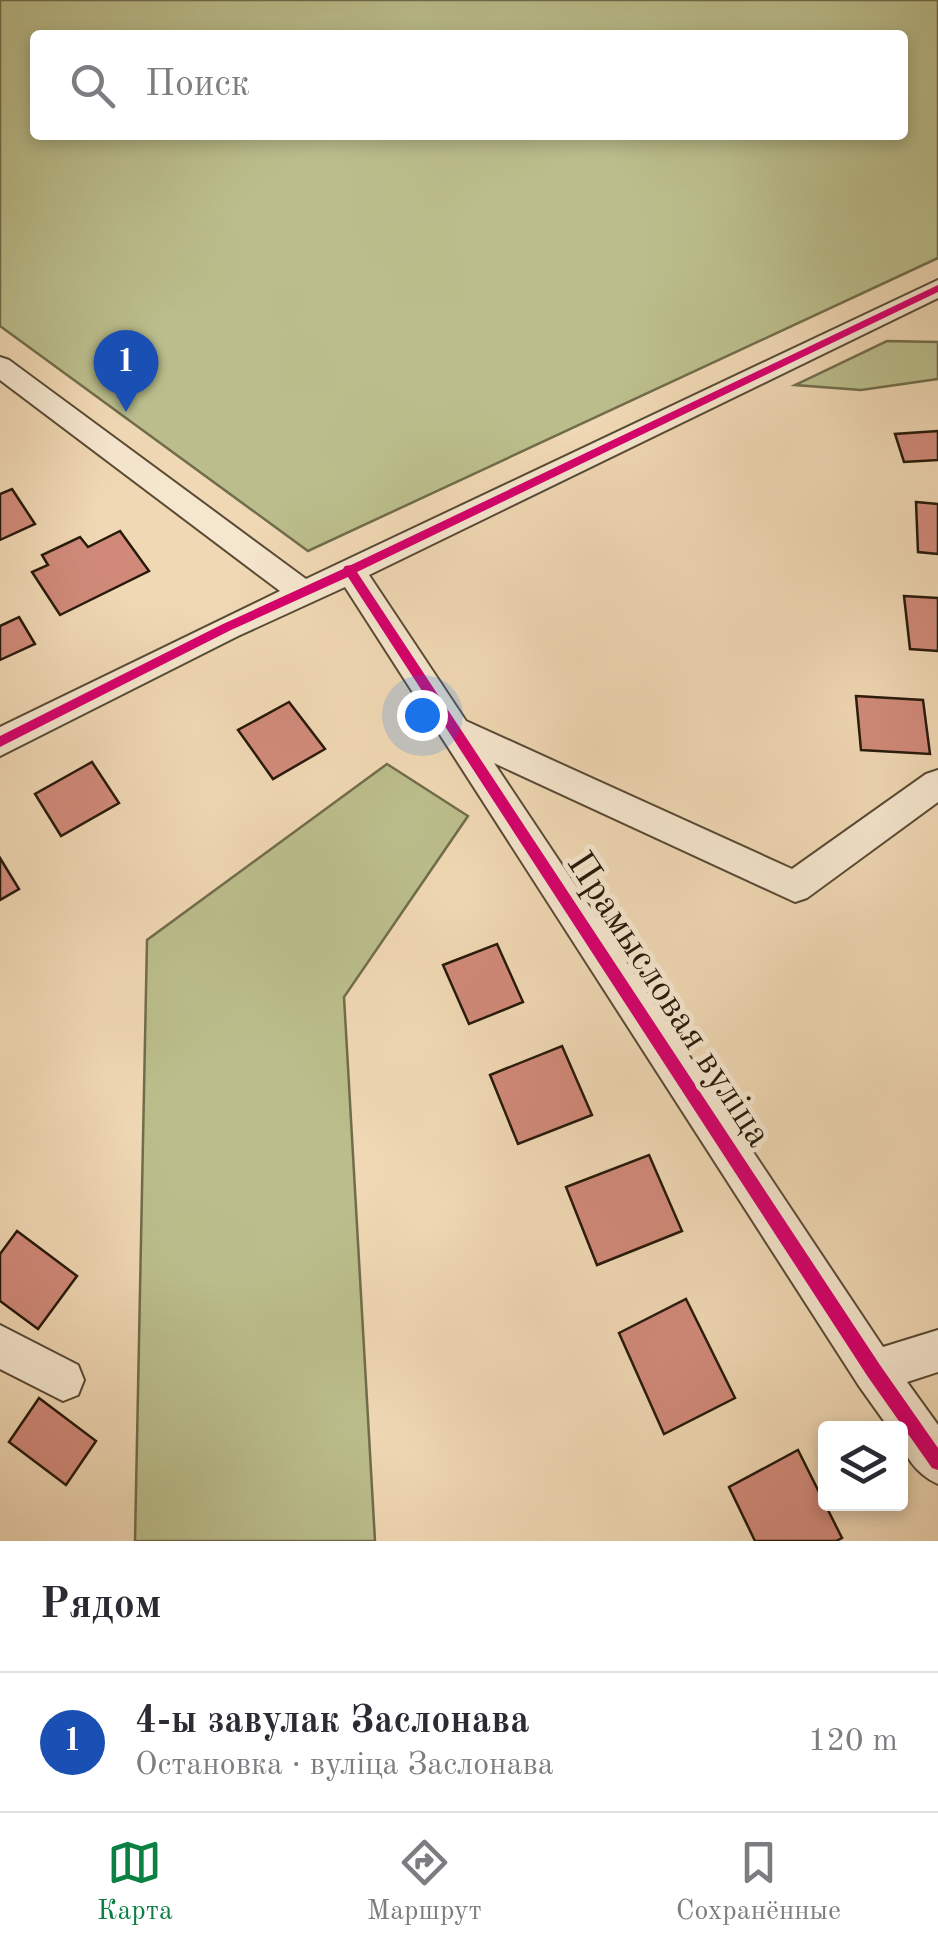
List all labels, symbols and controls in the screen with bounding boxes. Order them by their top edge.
search box [30,30,908,140]
icon: search [65,58,120,113]
text: Поиск [145,66,250,104]
pin: 1 [94,330,158,412]
your location [397,690,448,741]
street label: Прамысловая вуліца [559,846,777,1154]
map controls [818,1421,908,1511]
button: layers [818,1421,908,1511]
text: Рядом [40,1585,162,1627]
text: 4-ы завулак Заслонава [135,1703,529,1741]
text: 1 [63,1726,82,1758]
text: 120 m [808,1726,898,1758]
text: Остановка · вуліца Заслонава [135,1750,554,1782]
tab: Карта [97,1835,173,1930]
tab: Маршрут [367,1835,482,1930]
tab: Сохранённые [676,1835,841,1930]

